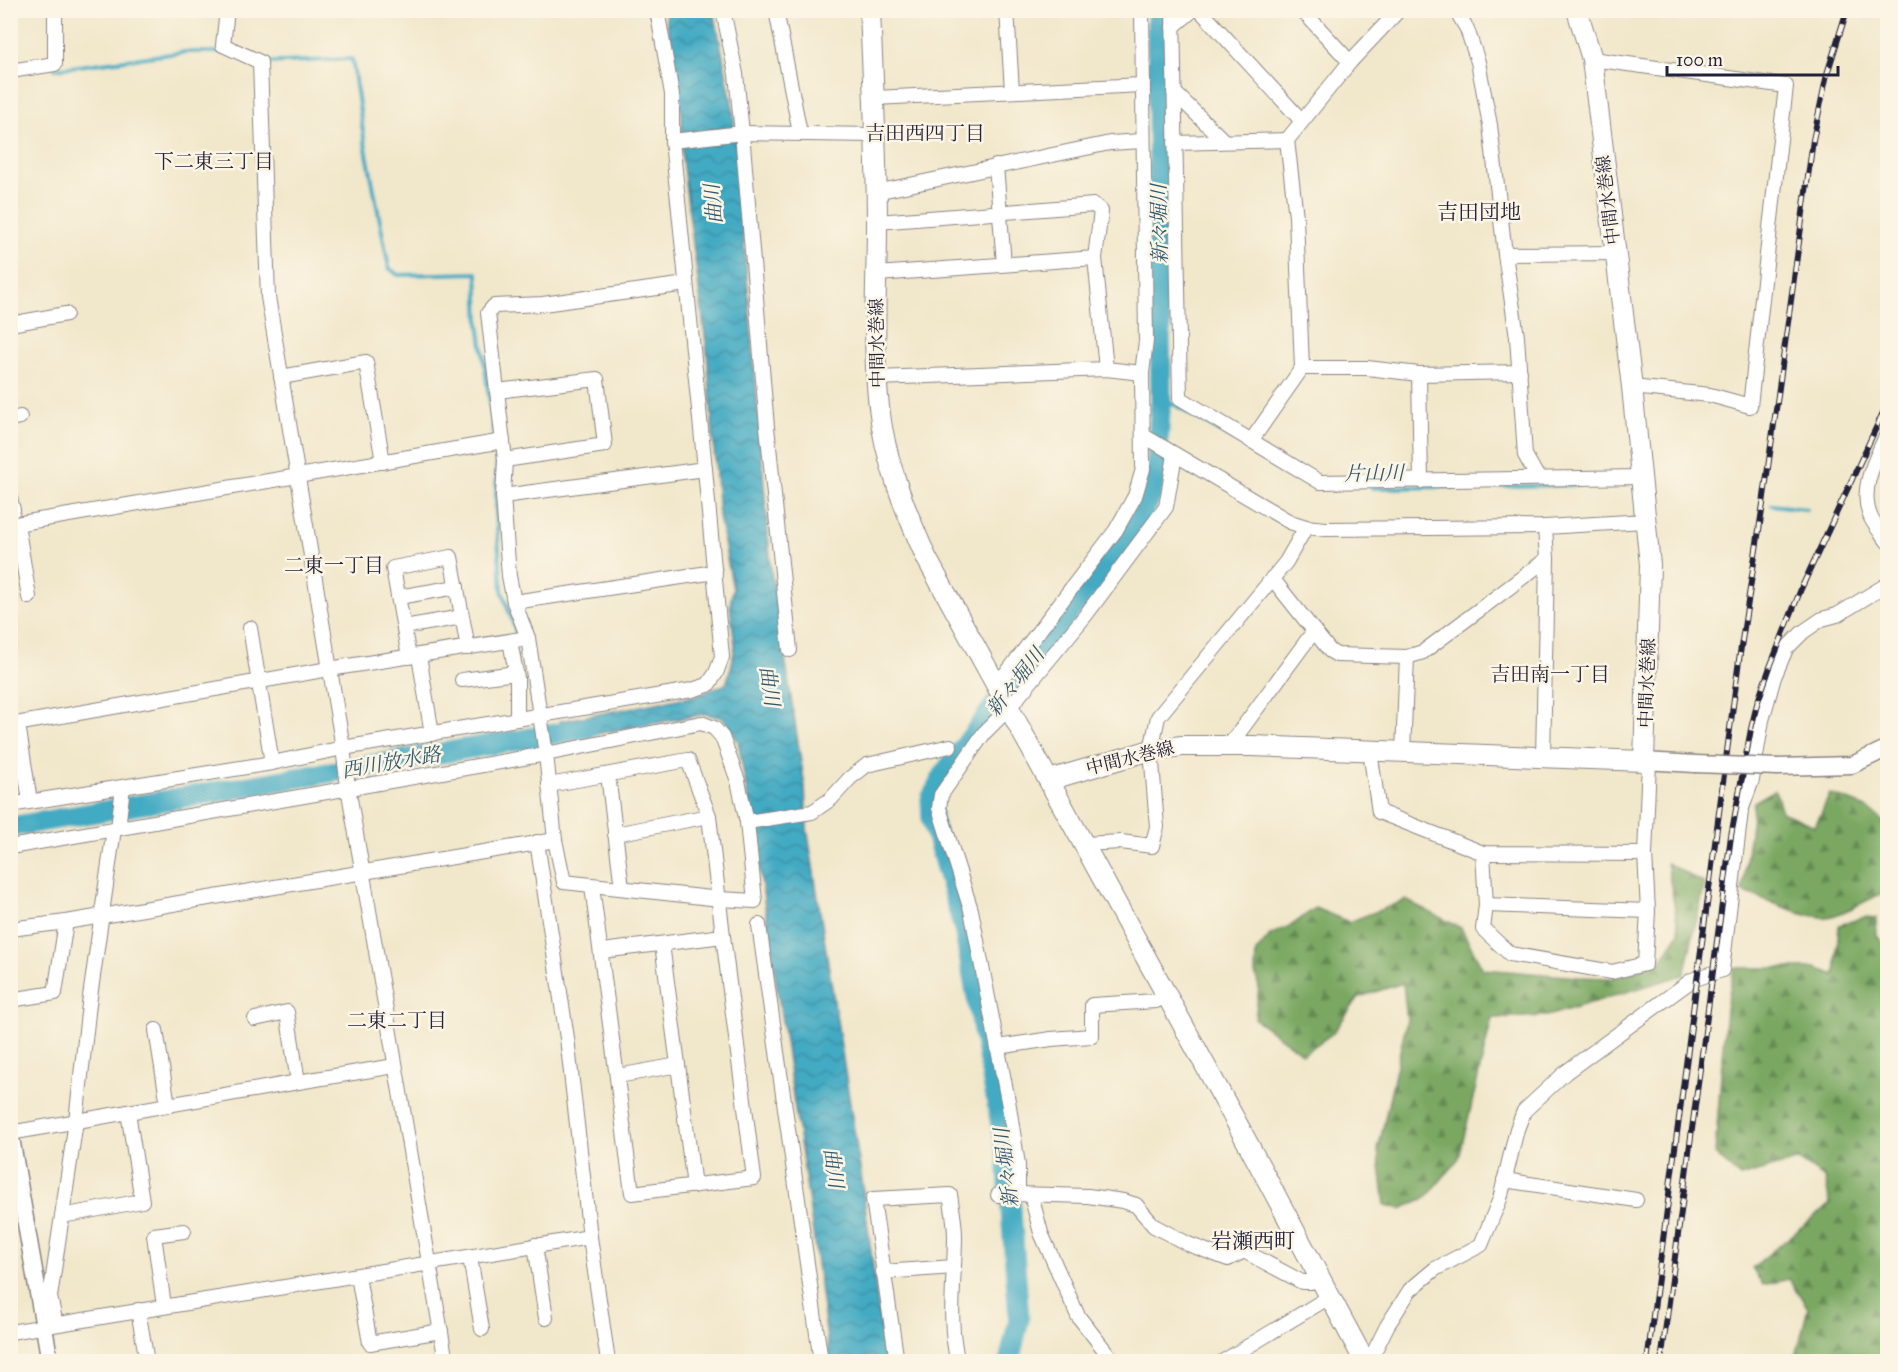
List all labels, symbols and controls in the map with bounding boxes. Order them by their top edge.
scale bar [1667,39,1838,77]
text: 100 m [1676,49,1723,71]
district label: 吉田西四丁目 [865,121,985,145]
district label: 下二東三丁目 [154,149,274,173]
street label: 中間水巻線 [1592,154,1624,246]
water label: 曲川 [699,181,727,225]
water label: 新々堀川 [1146,182,1172,264]
district label: 吉田団地 [1437,199,1521,225]
street label: 中間水巻線 [865,298,889,388]
water label: 片山川 [1344,460,1406,486]
district label: 二東一丁目 [284,553,384,577]
street label: 中間水巻線 [1634,638,1660,728]
water label: 新々堀川 [981,642,1050,721]
district label: 吉田南一丁目 [1490,662,1610,686]
water label: 曲川 [755,665,785,709]
street label: 中間水巻線 [1084,736,1176,780]
water label: 西川放水路 [340,741,444,783]
district label: 二東二丁目 [347,1008,447,1032]
water label: 新々堀川 [989,1125,1023,1209]
water label: 曲川 [819,1147,849,1191]
district label: 岩瀬西町 [1211,1228,1295,1254]

